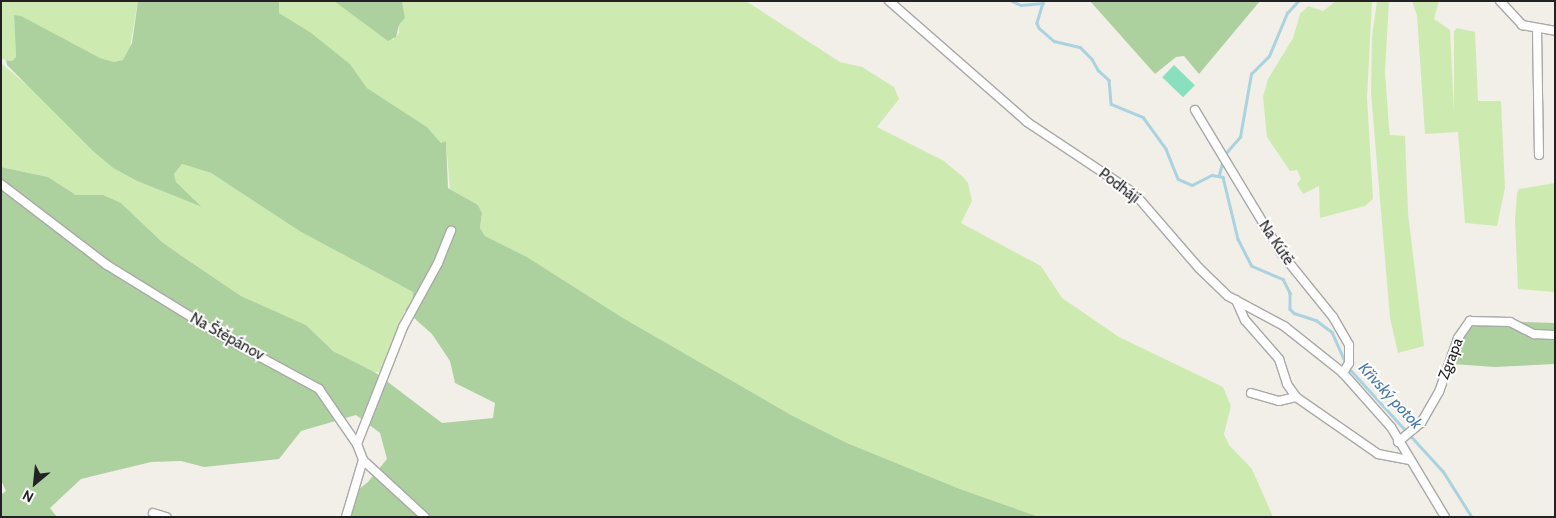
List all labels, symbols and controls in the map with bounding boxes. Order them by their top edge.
street label: Podhájí [1095,165,1143,207]
street label: Na Kútě [1255,217,1297,269]
street label: Na Štěpánov [187,309,267,365]
street label: Zgrapa [1435,336,1467,382]
water label: Křivský potok [1354,359,1426,433]
north arrow [10,458,60,508]
text: N [19,486,37,507]

